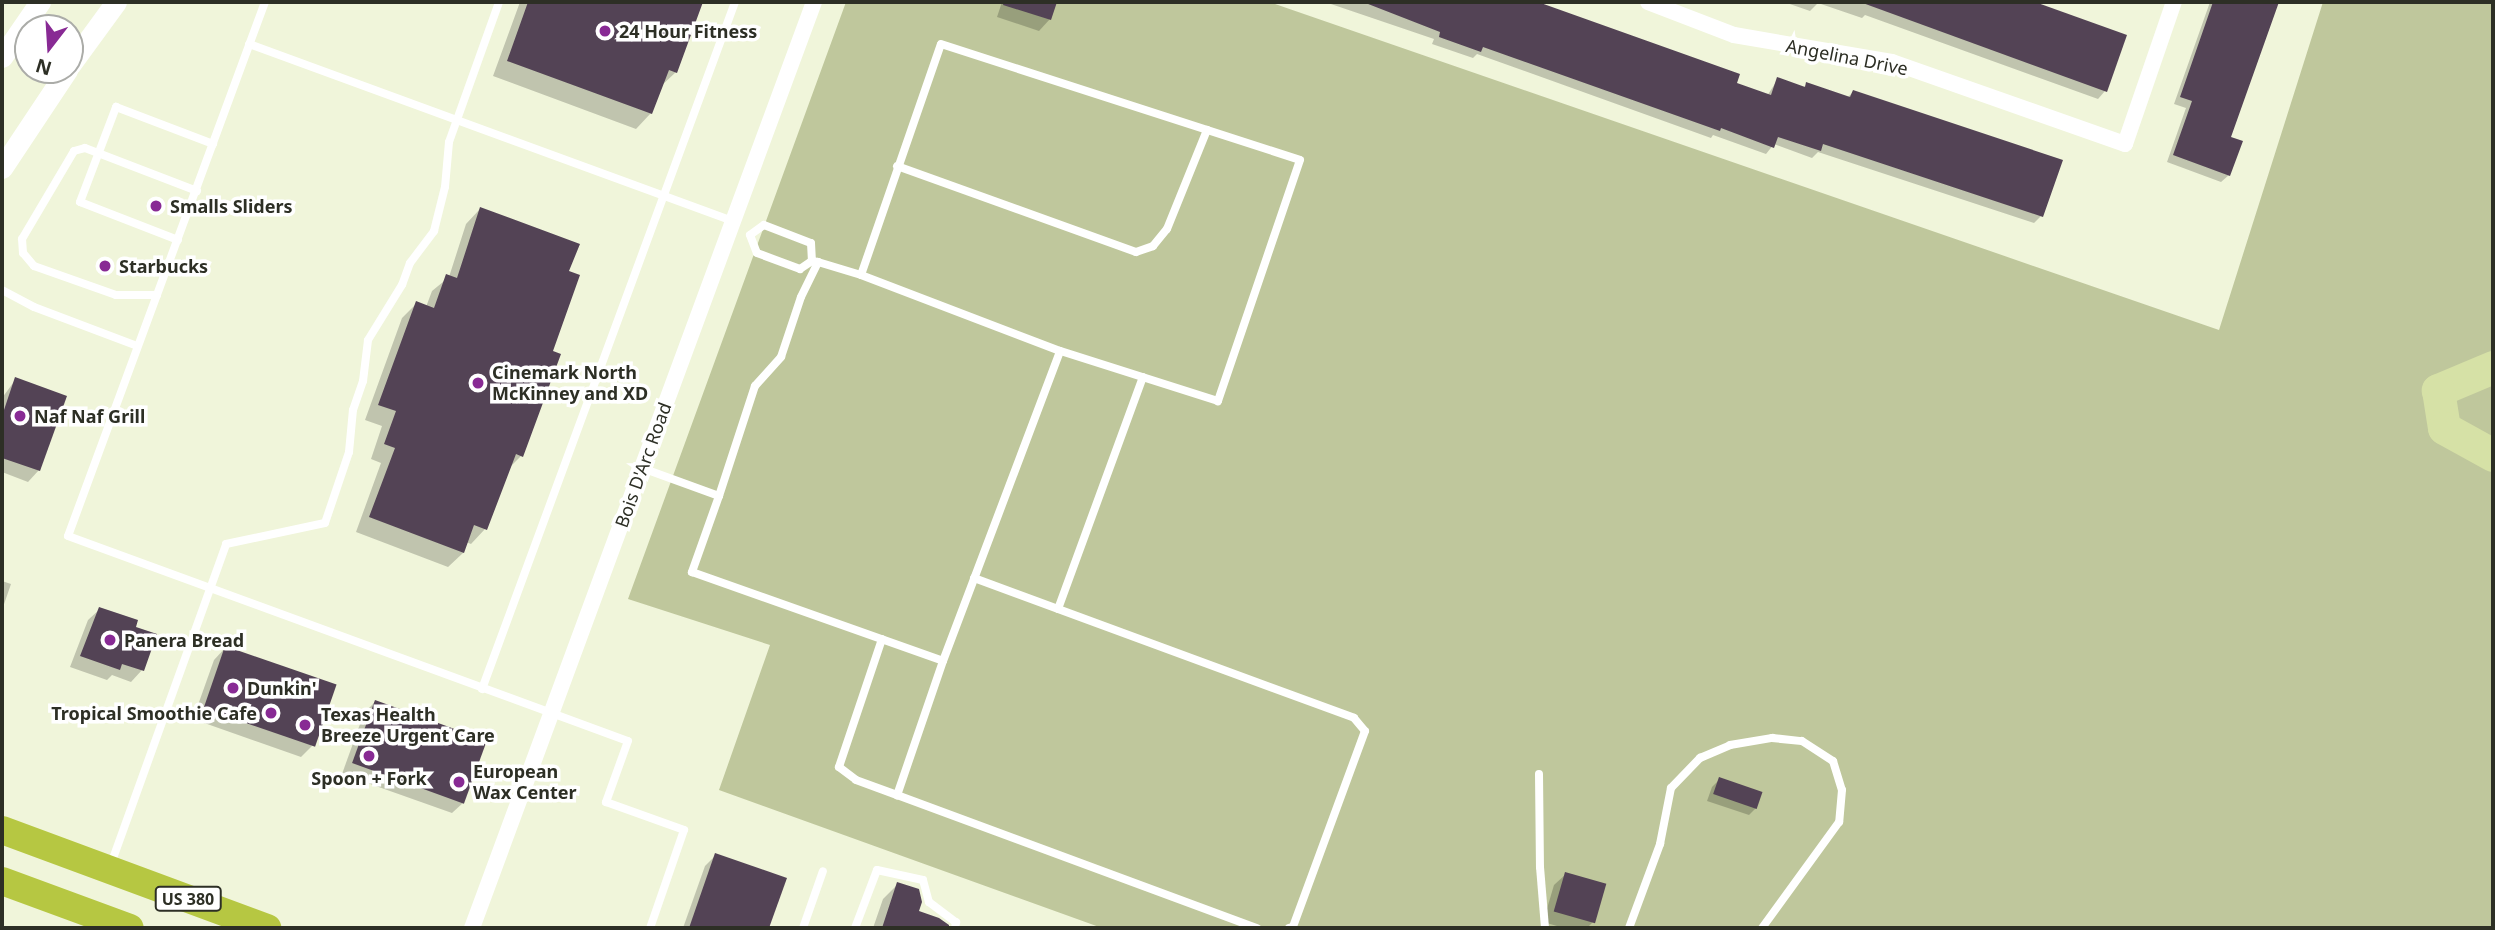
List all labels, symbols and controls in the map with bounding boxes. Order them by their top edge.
north arrow [14,14,84,84]
place label: 24 Hour Fitness [619,20,757,42]
marker: 24 Hour Fitness [597,23,613,39]
street label: Angelina Drive [1784,35,1910,79]
text: N [32,52,55,82]
place label: Smalls Sliders [170,195,293,217]
marker: Smalls Sliders [148,198,164,214]
place label: Starbucks [119,255,208,277]
marker: Starbucks [97,258,113,274]
place label: Cinemark North McKinney and XD [492,362,648,404]
marker: Cinemark North McKinney and XD [470,375,486,391]
street label: Bois D'Arc Road [610,399,676,531]
place label: Naf Naf Grill [34,405,145,427]
marker: Naf Naf Grill [12,408,28,424]
place label: Panera Bread [124,629,244,651]
marker: Panera Bread [102,632,118,648]
place label: Dunkin' [247,677,316,699]
marker: Dunkin' [225,680,241,696]
place label: Tropical Smoothie Cafe [51,702,257,724]
place label: Texas Health Breeze Urgent Care [321,704,495,746]
marker: Tropical Smoothie Cafe [263,705,279,721]
marker: Texas Health Breeze Urgent Care [295,715,315,735]
marker: Spoon + Fork [361,748,377,764]
place label: European Wax Center [473,761,577,804]
place label: Spoon + Fork [311,767,427,789]
marker: European Wax Center [451,774,467,790]
road number: US 380 [153,886,223,911]

